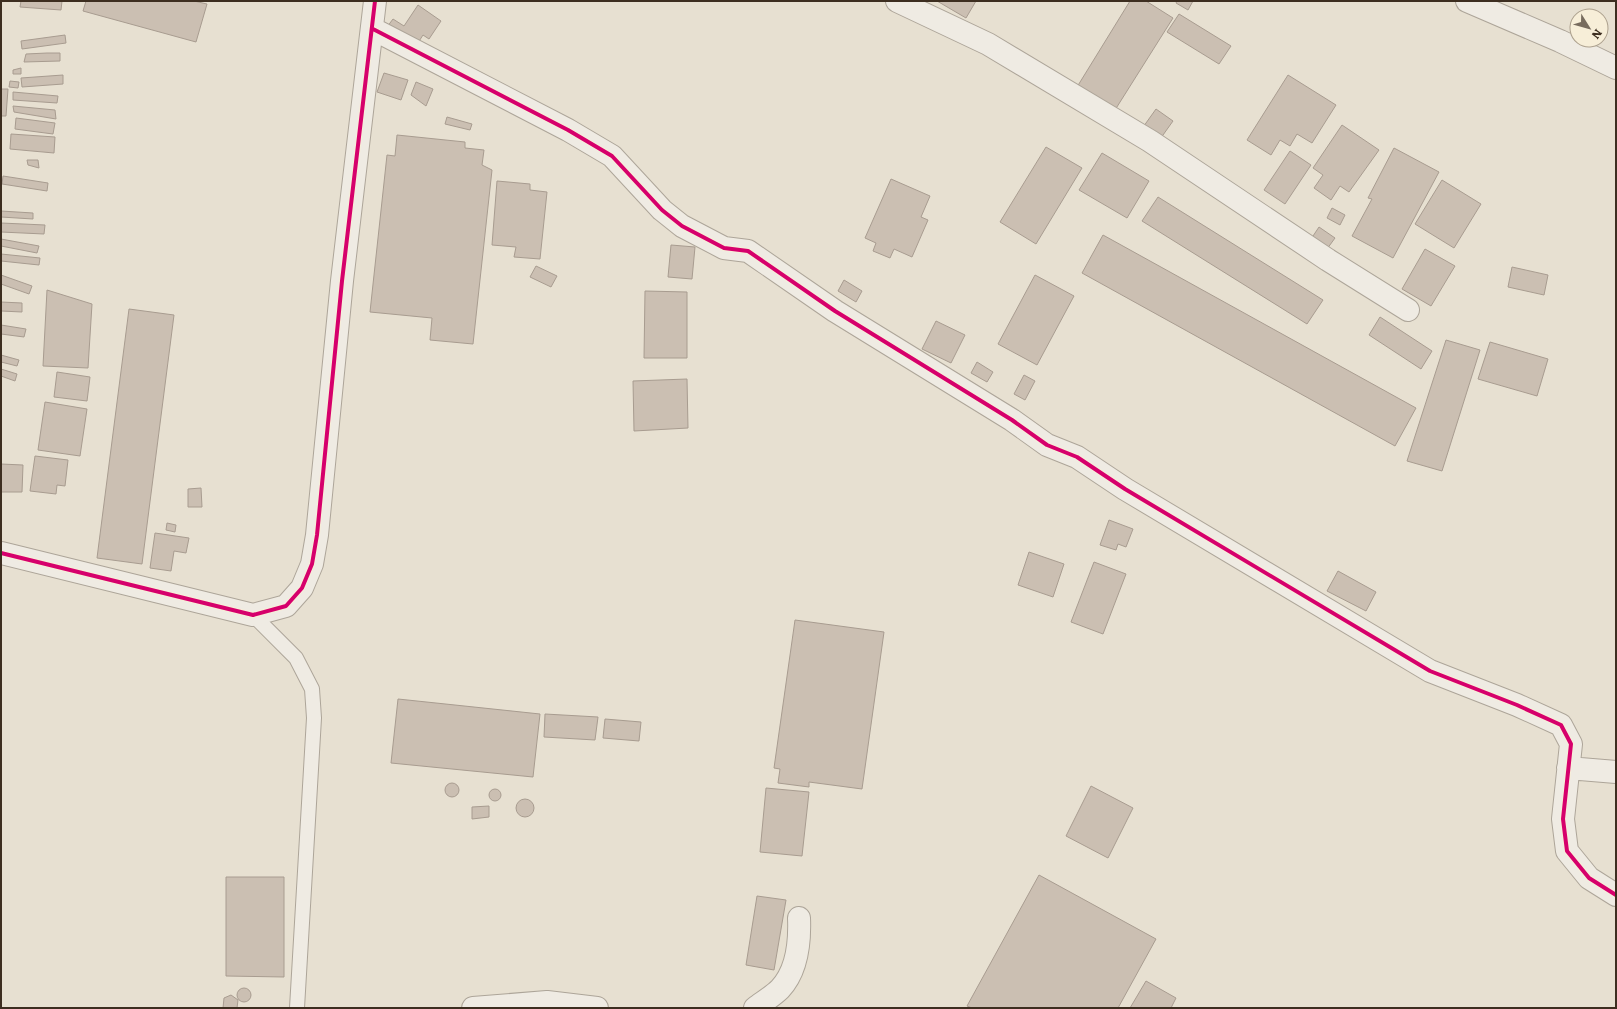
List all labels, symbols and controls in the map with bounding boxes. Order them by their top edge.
north arrow [1569,8,1609,48]
text: N [1589,26,1607,43]

